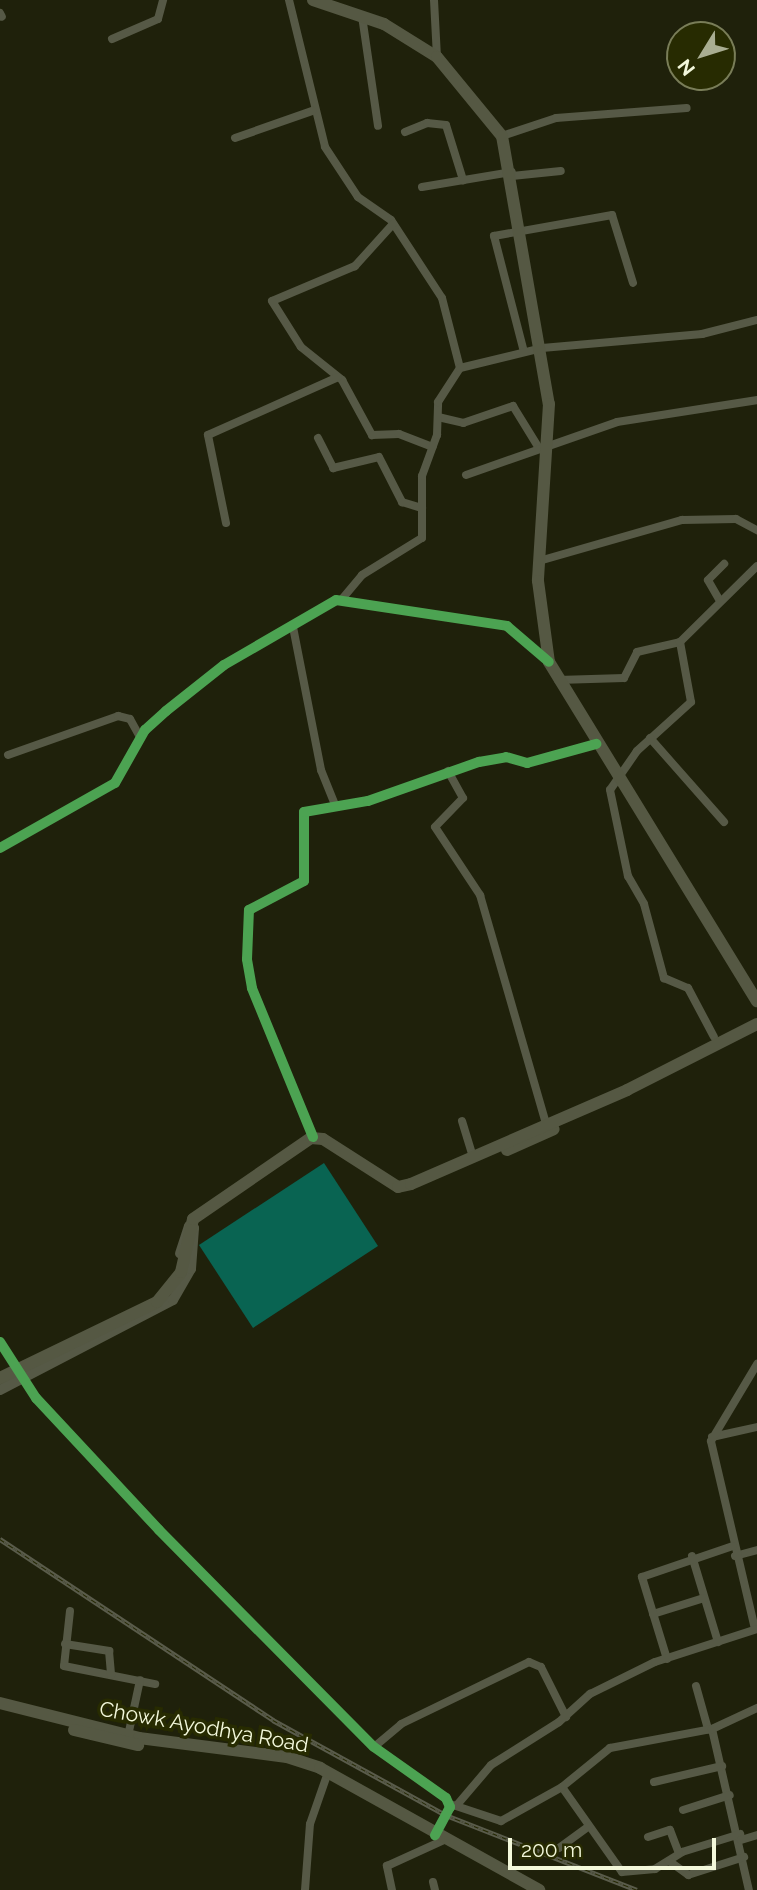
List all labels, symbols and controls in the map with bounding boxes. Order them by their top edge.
north arrow [666,21,736,91]
text: N [673,55,699,80]
street label: Chowk Ayodhya Road [97,1696,311,1758]
scale bar [512,1824,720,1868]
text: 200 m [521,1837,582,1862]

